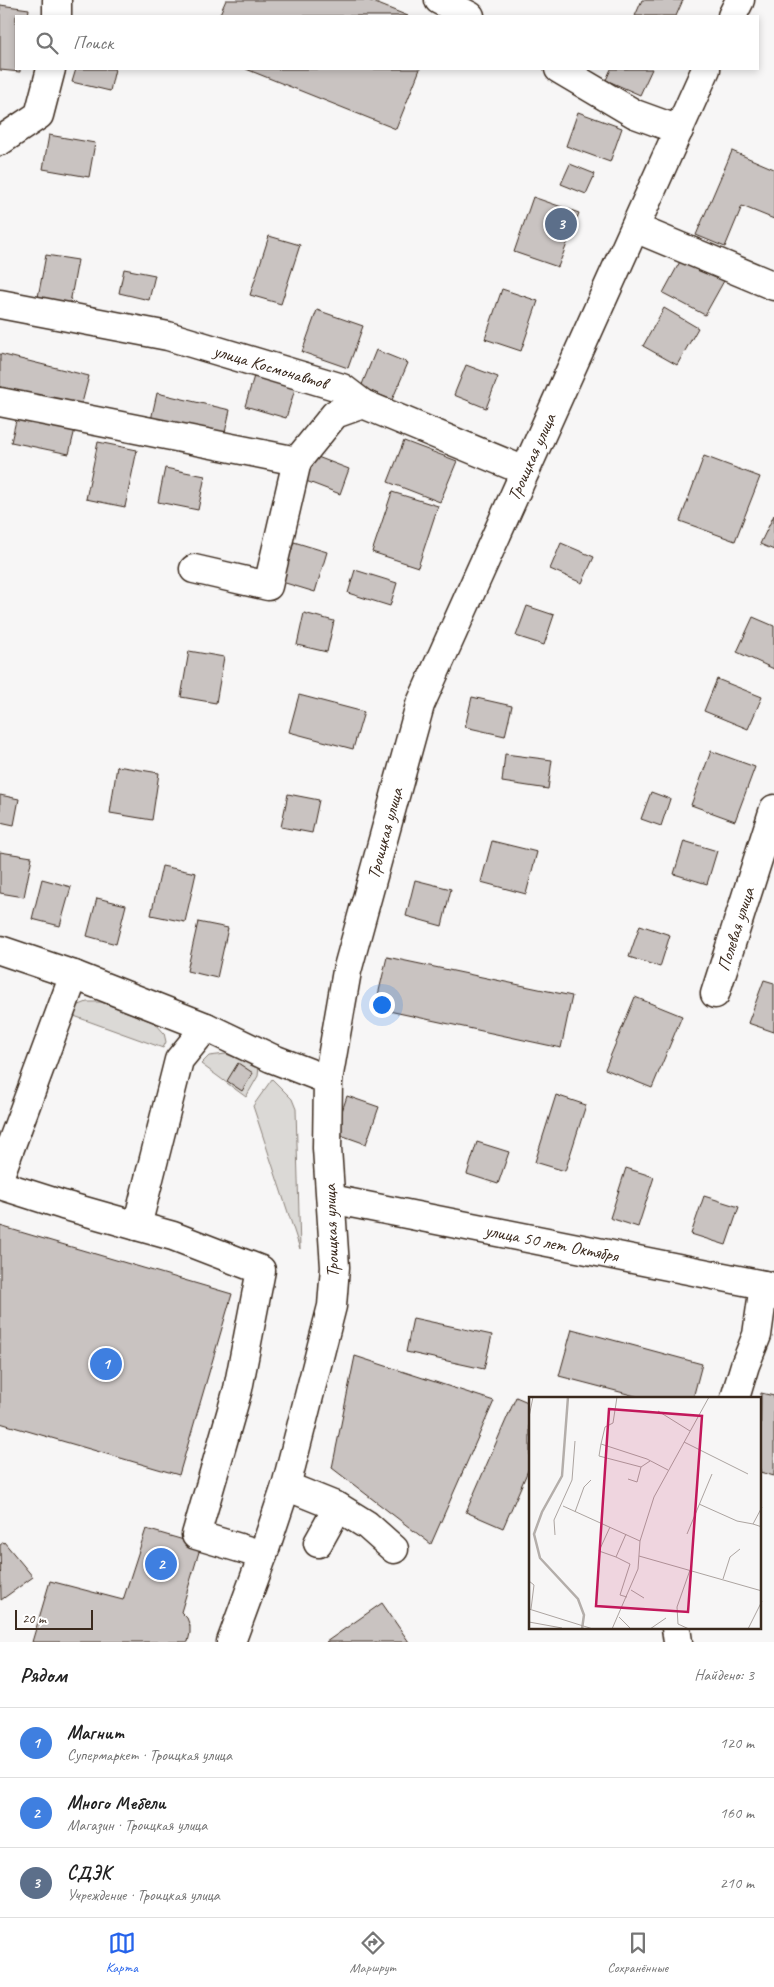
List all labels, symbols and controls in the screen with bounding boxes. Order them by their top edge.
search box [15,15,759,70]
icon: search [33,29,61,57]
text: Поиск [73,31,113,55]
pin: 3 [545,205,577,243]
street label: улица Космонавтов [210,339,332,395]
street label: Троицкая улица [502,409,561,504]
street label: Троицкая улица [362,784,408,881]
street label: Полевая улица [712,884,760,974]
your location [369,992,395,1018]
street label: Троицкая улица [318,1183,344,1278]
street label: улица 50 лет Октября [482,1219,622,1267]
pin: 1 [90,1345,122,1383]
inset map [529,1397,762,1630]
pin: 2 [145,1545,177,1583]
scale bar [15,1607,92,1630]
text: 20 m [22,1610,46,1627]
text: Рядом [20,1662,67,1688]
text: Найдено: 3 [694,1665,754,1685]
text: Магнит [67,1721,124,1745]
text: 1 [32,1733,40,1753]
text: 120 m [720,1733,754,1753]
text: Супермаркет · Троицкая улица [67,1745,232,1765]
text: Много Мебели [67,1791,166,1815]
text: 2 [32,1803,40,1823]
text: 160 m [720,1803,754,1823]
text: Магазин · Троицкая улица [67,1815,207,1835]
text: СДЭК [67,1861,111,1885]
text: 3 [32,1873,40,1893]
text: 210 m [720,1873,754,1893]
text: Учреждение · Троицкая улица [67,1885,220,1905]
tab: Карта [106,1929,138,1976]
tab: Маршрут [350,1929,396,1976]
tab: Сохранённые [607,1929,668,1976]

